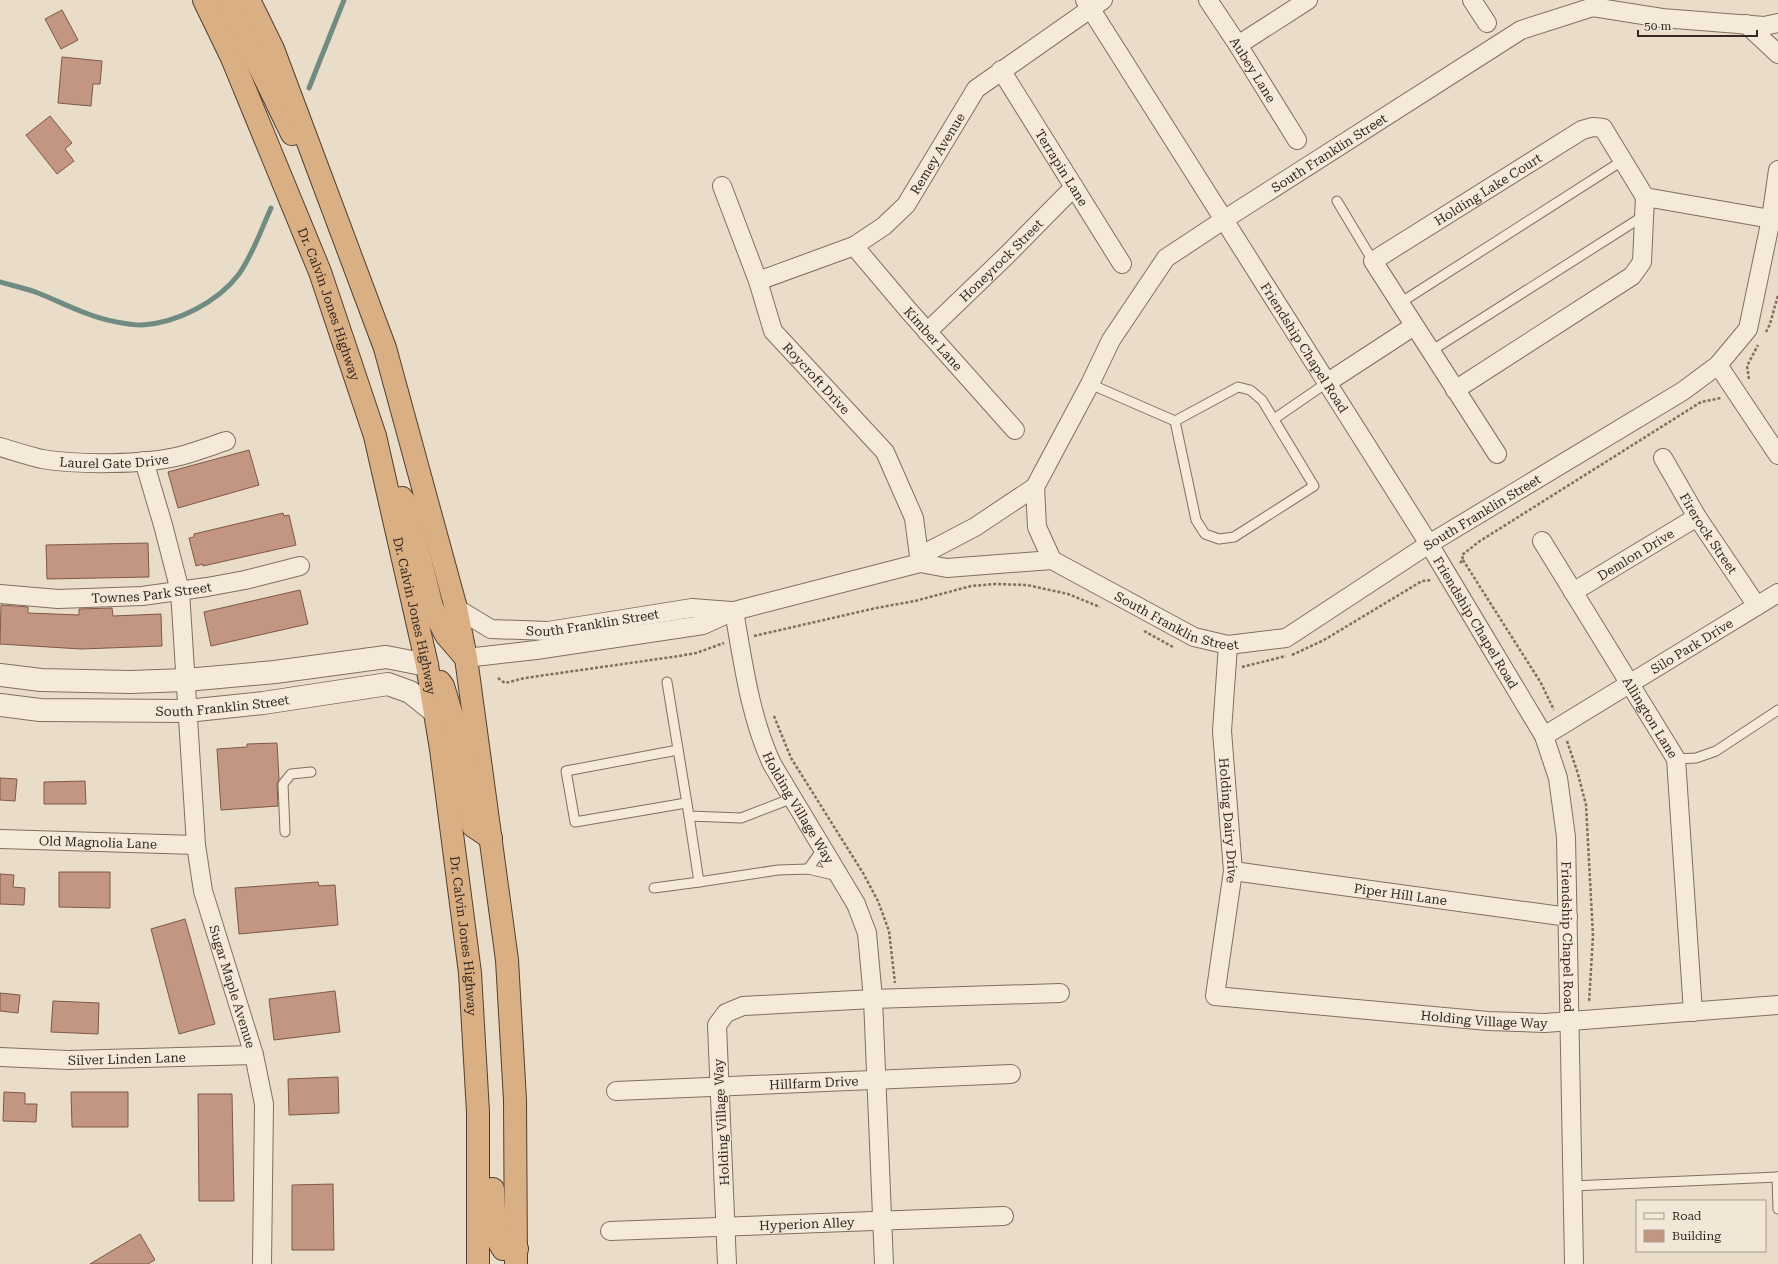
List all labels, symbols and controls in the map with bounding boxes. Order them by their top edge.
scale bar [1638,12,1757,38]
text: 50 m [1644,19,1671,33]
street label: Aubey Lane [1227,34,1279,105]
street label: Remey Avenue [907,110,968,197]
street label: South Franklin Street [1269,111,1390,196]
street label: Terrapin Lane [1032,127,1091,209]
street label: Holding Lake Court [1432,150,1545,229]
street label: Honeyrock Street [956,216,1046,305]
street label: Dr. Calvin Jones Highway [295,226,363,383]
street label: Friendship Chapel Road [1257,280,1351,416]
street label: Kimber Lane [901,304,965,374]
street label: Roycroft Drive [780,340,853,417]
street label: Laurel Gate Drive [59,451,170,471]
street label: South Franklin Street [1421,471,1544,554]
street label: Firerock Street [1677,490,1740,577]
street label: Demlon Drive [1595,526,1677,583]
street label: Dr. Calvin Jones Highway [390,536,439,696]
street label: Friendship Chapel Road [1430,554,1521,692]
street label: Townes Park Street [91,579,213,606]
street label: South Franklin Street [1112,588,1239,653]
street label: South Franklin Street [526,606,660,639]
street label: Silo Park Drive [1648,615,1736,677]
street label: Allington Lane [1619,674,1681,761]
street label: South Franklin Street [156,692,290,719]
street label: Holding Village Way [760,750,837,867]
street label: Holding Dairy Drive [1216,757,1240,884]
street label: Old Magnolia Lane [39,833,157,852]
street label: Dr. Calvin Jones Highway [447,855,479,1017]
street label: Friendship Chapel Road [1558,861,1576,1013]
street label: Piper Hill Lane [1353,881,1448,908]
street label: Sugar Maple Avenue [206,923,258,1050]
street label: Holding Village Way [1420,1008,1548,1031]
street label: Silver Linden Lane [68,1050,186,1068]
street label: Holding Village Way [711,1058,732,1186]
street label: Hillfarm Drive [769,1074,859,1092]
legend [1636,1200,1766,1252]
text: Road [1672,1209,1702,1223]
street label: Hyperion Alley [759,1215,855,1233]
text: Building [1672,1229,1721,1243]

